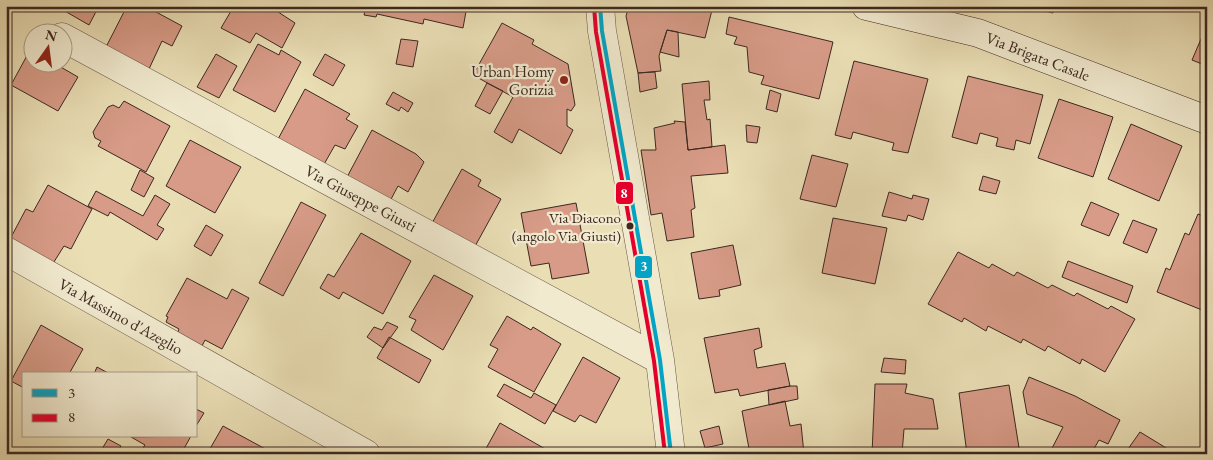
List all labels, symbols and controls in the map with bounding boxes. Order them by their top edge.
north arrow [22,22,72,72]
text: N [43,25,59,46]
street label: Via Brigata Casale [983,27,1093,86]
place label: Urban Homy Gorizia [471,61,555,100]
marker: Urban Homy Gorizia [558,74,570,86]
street label: Via Giuseppe Giusti [301,160,420,237]
line badge: 8 [615,181,634,205]
text: 8 [620,184,628,202]
place label: Via Diacono (angolo Via Giusti) [512,208,621,245]
marker: Via Diacono (angolo Via Giusti) [625,221,635,231]
line badge: 3 [634,255,653,279]
text: 3 [640,257,648,275]
street label: Via Massimo d'Azeglio [55,274,187,359]
legend [22,372,198,438]
text: 3 [68,383,75,402]
text: 8 [68,407,75,426]

